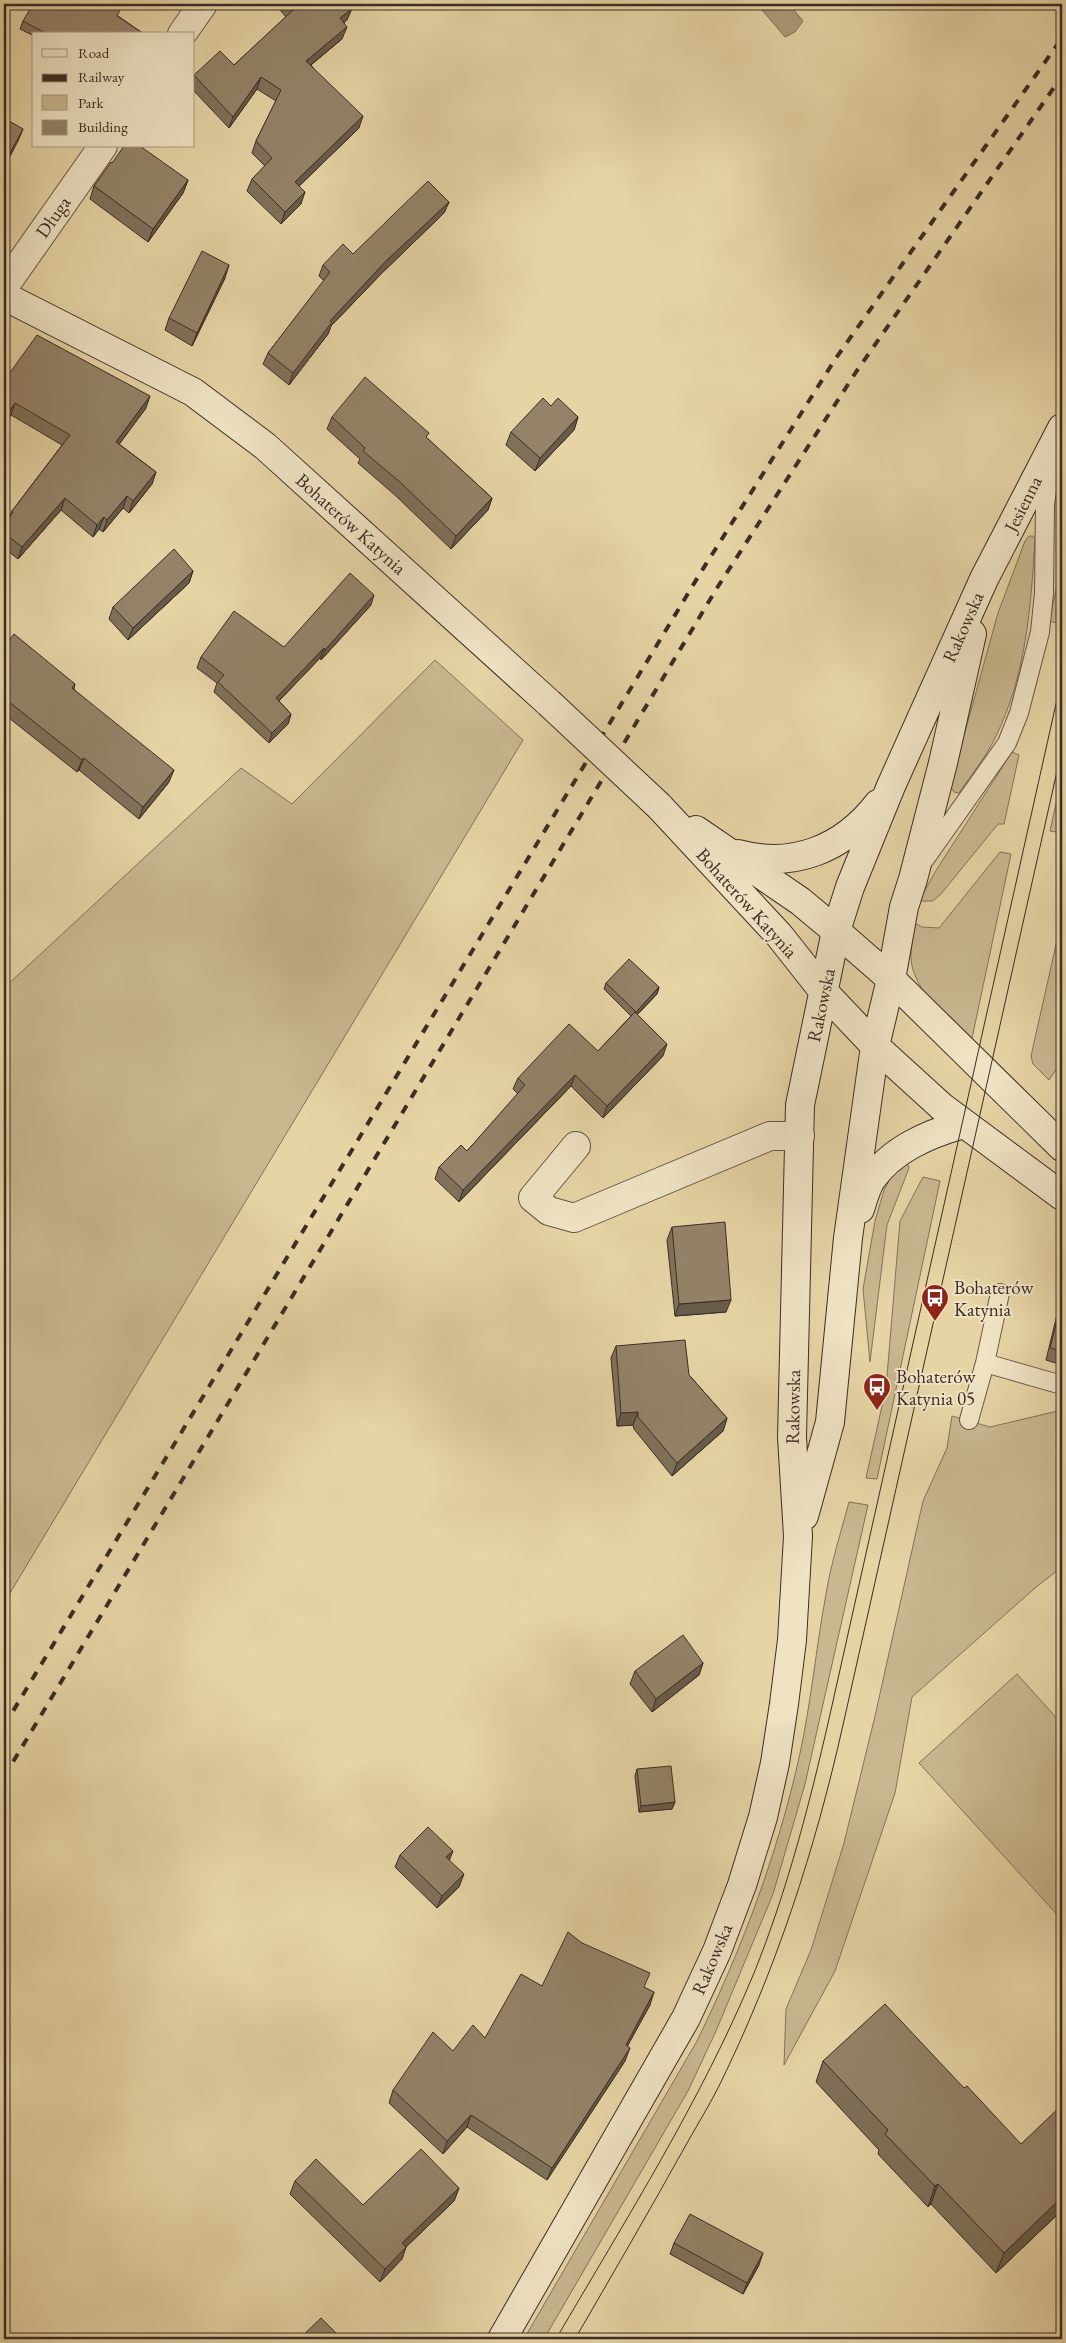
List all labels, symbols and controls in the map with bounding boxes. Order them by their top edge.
legend [32,32,195,148]
text: Road [78,43,110,62]
text: Railway [78,67,125,86]
text: Park [78,93,105,112]
text: Building [78,117,128,136]
street label: Długa [30,191,77,243]
street label: Bohaterów Katynia [290,468,412,581]
street label: Jesienna [997,471,1048,538]
street label: Rakowska [936,587,990,666]
street label: Bohaterów Katynia [691,842,804,964]
street label: Rakowska [801,965,841,1044]
place label: Bohaterów Katynia [954,1275,1034,1322]
bus stop icon: Bohaterów Katynia [920,1283,950,1322]
place label: Bohaterów Katynia 05 [896,1364,976,1411]
street label: Rakowska [780,1369,806,1445]
bus stop icon: Bohaterów Katynia 05 [862,1372,892,1411]
street label: Rakowska [686,1919,738,1998]

